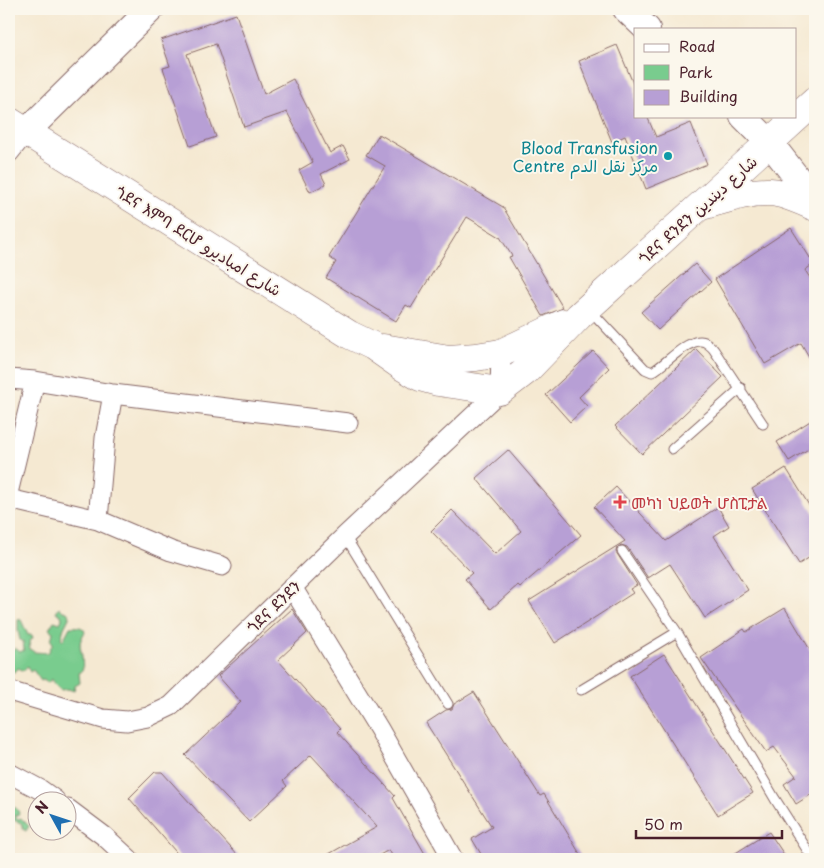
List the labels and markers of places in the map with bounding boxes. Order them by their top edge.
place label: Blood Transfusion Centre مركز نقل الدم [513,135,658,179]
marker: Blood Transfusion Centre مركز نقل الدم [662,150,674,162]
place label: መካነ ህይወት ሆስፒታል [631,490,768,514]
marker: መካነ ህይወት ሆስፒታል [613,495,627,509]

